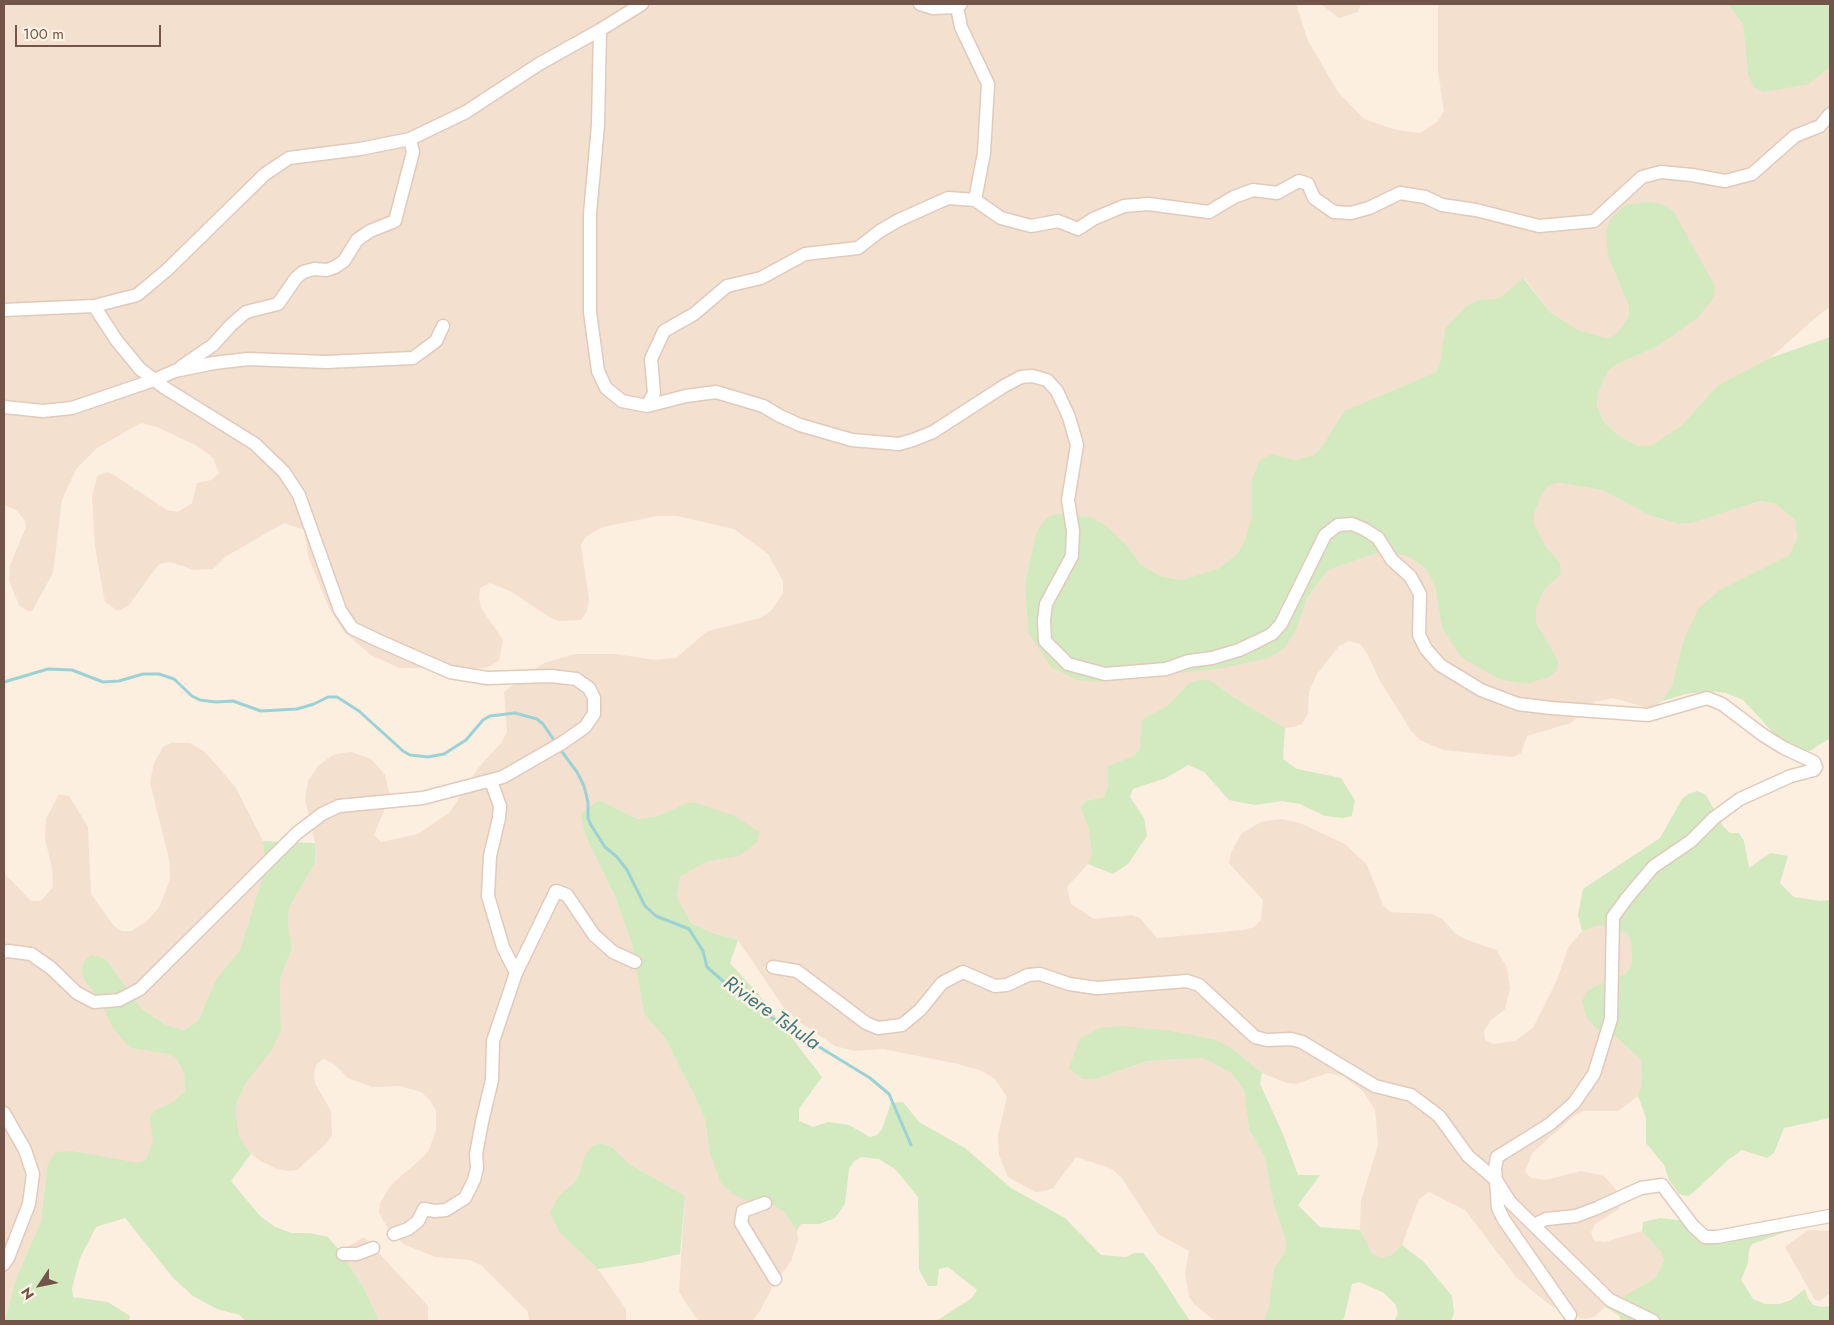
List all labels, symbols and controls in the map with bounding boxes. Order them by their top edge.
scale bar [18,15,164,47]
text: 100 m [23,23,64,45]
water label: Riviere Tshula [718,972,824,1056]
north arrow [15,1260,65,1310]
text: N [16,1283,39,1304]

